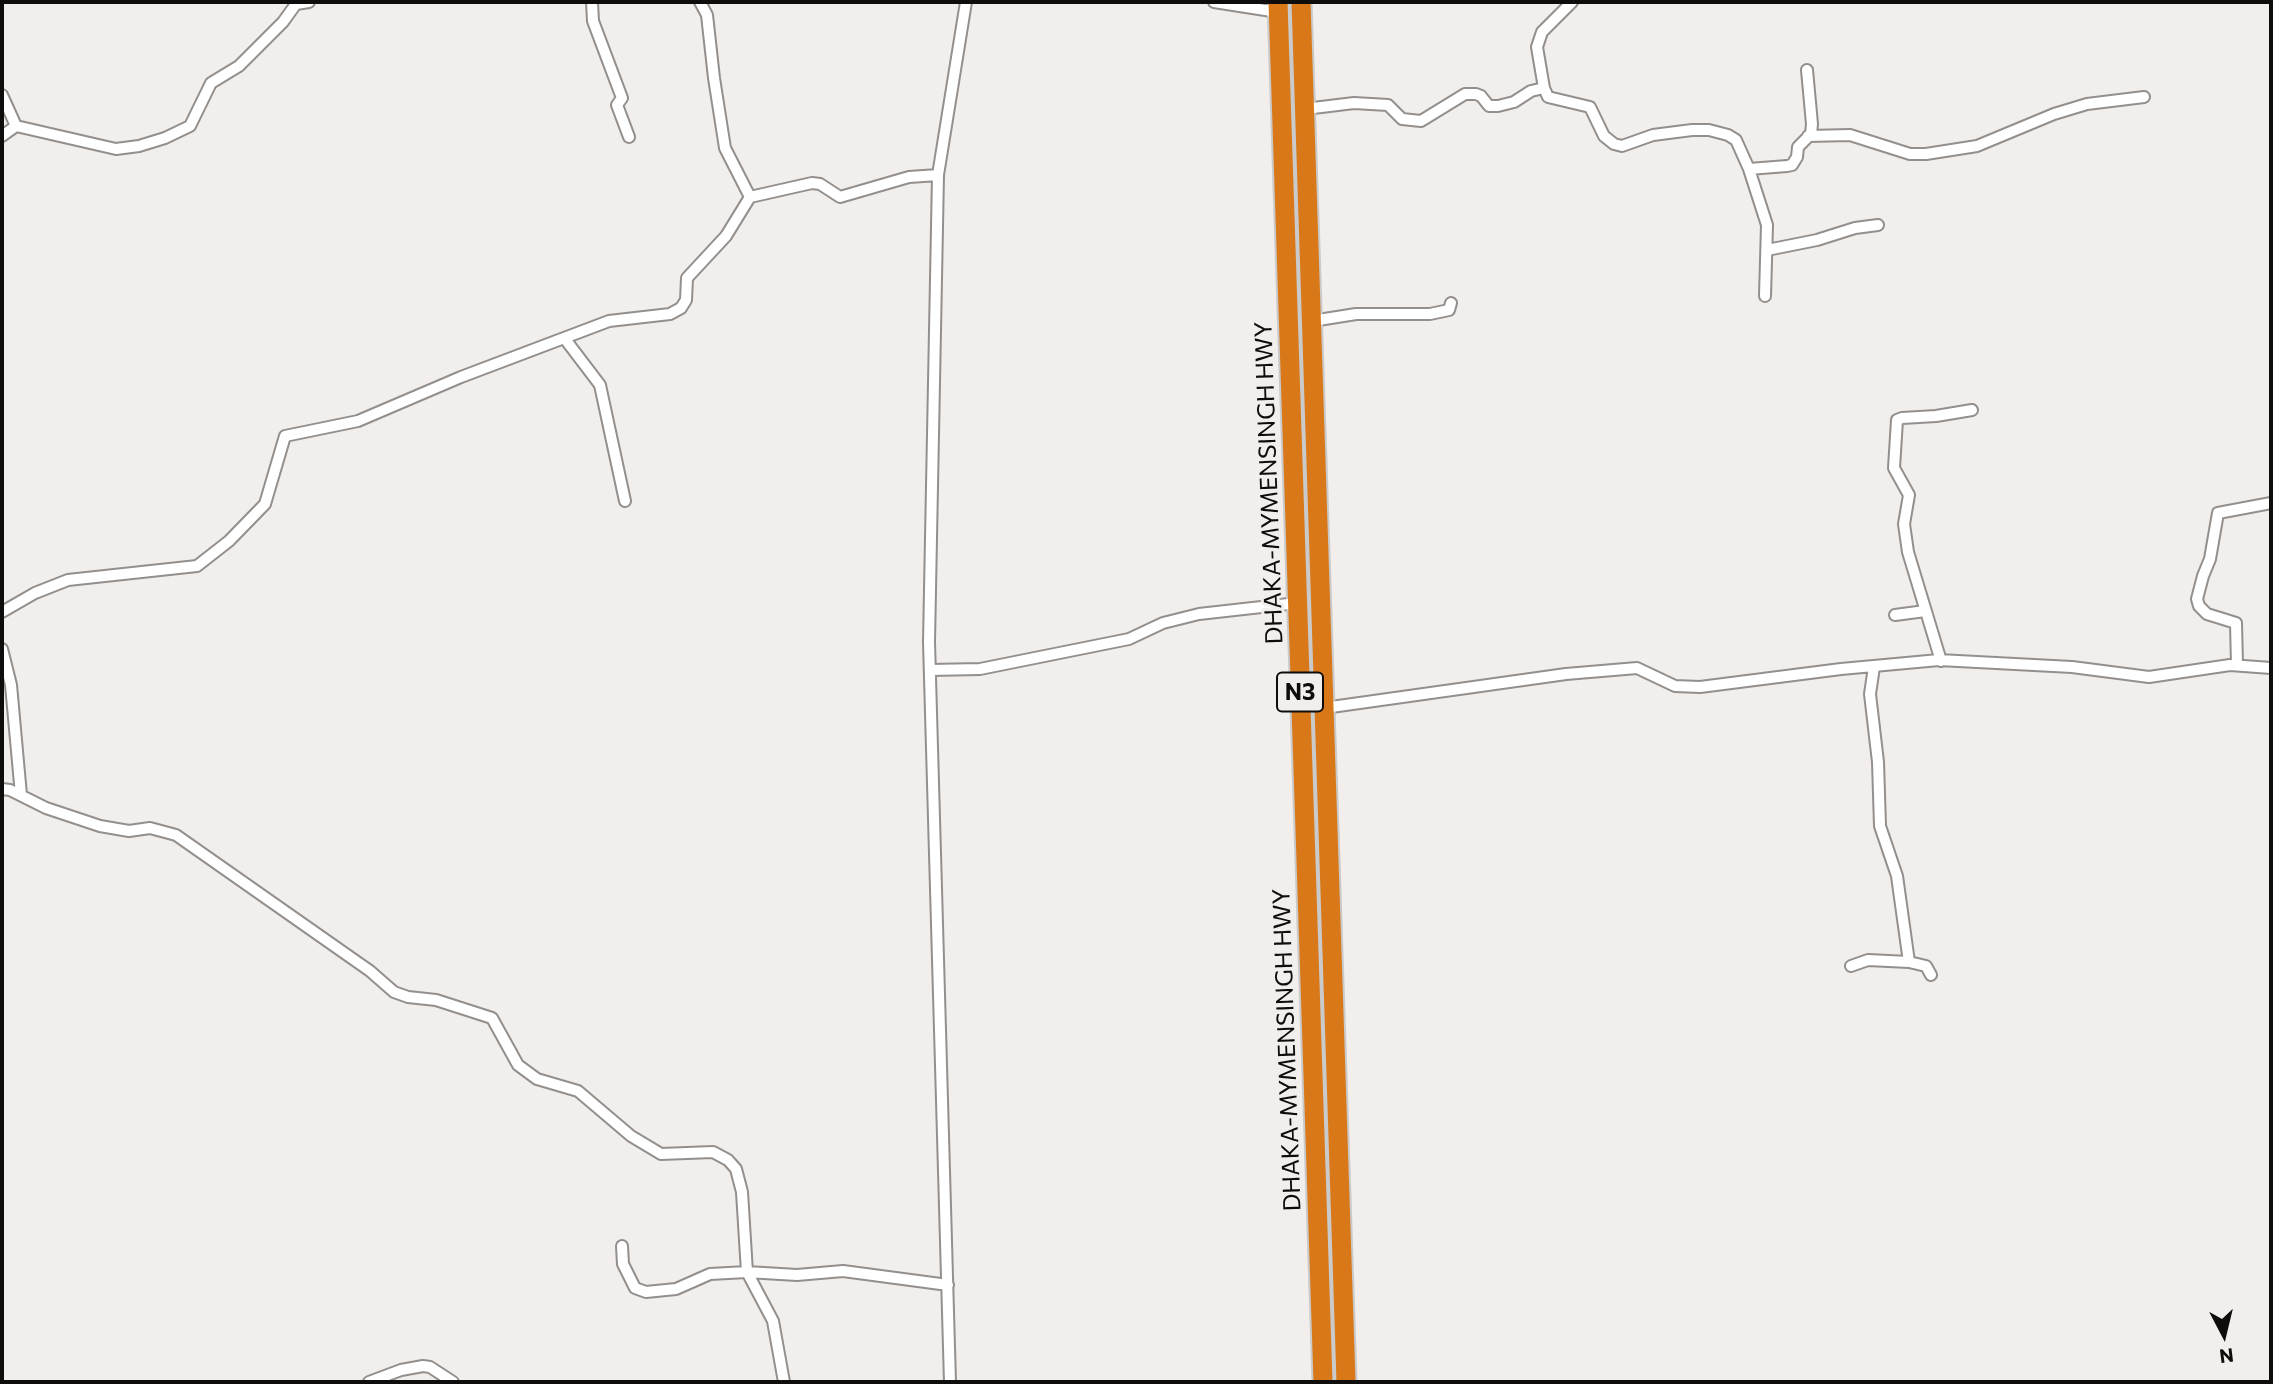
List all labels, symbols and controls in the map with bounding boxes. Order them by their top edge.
street label: DHAKA-MYMENSINGH HWY [1249,321,1289,645]
road number: N3 [1277,672,1323,712]
street label: DHAKA-MYMENSINGH HWY [1267,888,1307,1212]
north arrow [2189,1300,2259,1370]
text: N [2218,1344,2235,1369]

